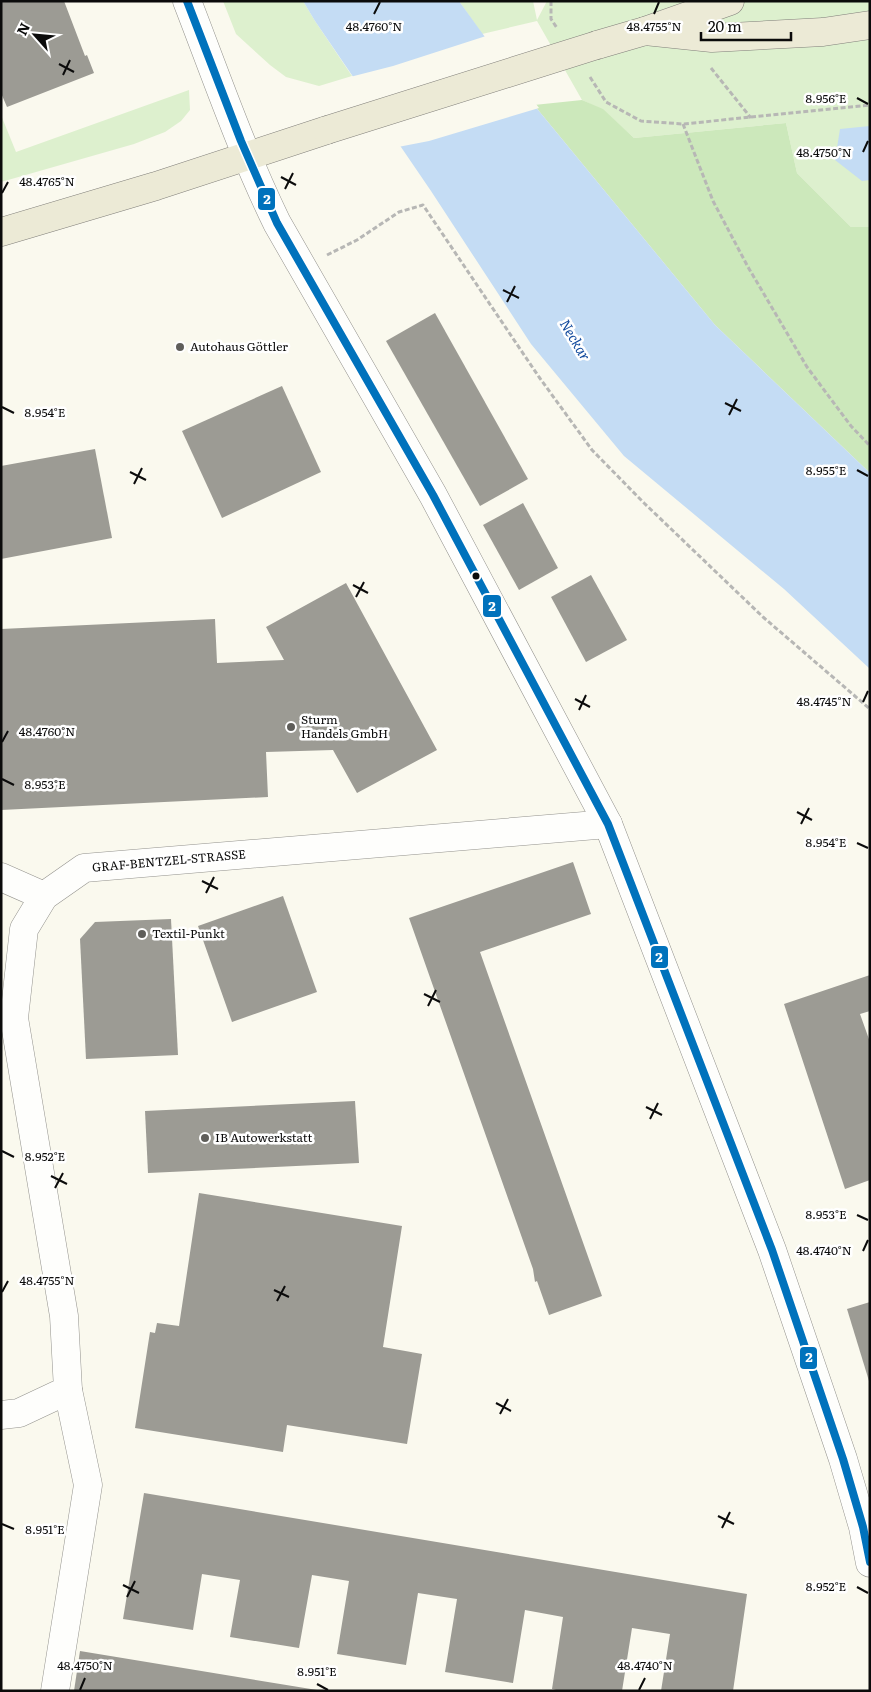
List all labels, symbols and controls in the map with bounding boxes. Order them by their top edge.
north arrow [10,10,60,60]
scale bar [701,10,791,42]
text: 20 m [708,14,742,37]
text: 48.4760°N [346,17,402,35]
text: 48.4755°N [627,17,681,35]
text: N [11,19,34,38]
text: 8.956°E [805,89,847,107]
text: 48.4750°N [796,143,852,161]
text: 48.4765°N [19,172,75,190]
line badge: 2 [257,187,276,211]
text: 2 [263,188,271,208]
water label: Neckar [556,315,596,364]
place label: Autohaus Göttler [190,337,288,355]
marker: Autohaus Göttler [174,341,186,353]
text: 8.954°E [25,403,66,421]
text: 8.955°E [806,461,847,479]
unlabelled marker [471,571,481,581]
line badge: 2 [482,594,502,618]
text: 2 [488,595,496,615]
text: 48.4745°N [797,692,851,710]
place label: Sturm Handels GmbH [301,710,388,742]
marker: Sturm Handels GmbH [285,721,297,733]
text: 48.4760°N [19,722,75,740]
text: 8.953°E [24,775,66,793]
text: 8.954°E [806,833,847,851]
street label: GRAF-BENTZEL-STRASSE [91,844,247,876]
place label: Textil-Punkt [152,924,225,942]
marker: Textil-Punkt [136,928,148,940]
line badge: 2 [650,945,669,969]
text: 2 [655,946,663,966]
place label: IB Autowerkstatt [215,1128,313,1146]
marker: IB Autowerkstatt [199,1132,211,1144]
text: 8.952°E [25,1147,66,1165]
text: 8.953°E [805,1205,847,1223]
text: 48.4740°N [796,1241,852,1259]
text: 48.4755°N [20,1271,74,1289]
line badge: 2 [799,1346,818,1370]
text: 2 [805,1346,813,1366]
text: 8.951°E [25,1520,65,1538]
text: 8.952°E [806,1577,847,1595]
text: 48.4750°N [57,1656,113,1674]
text: 48.4740°N [617,1656,673,1674]
text: 8.951°E [297,1662,337,1680]

